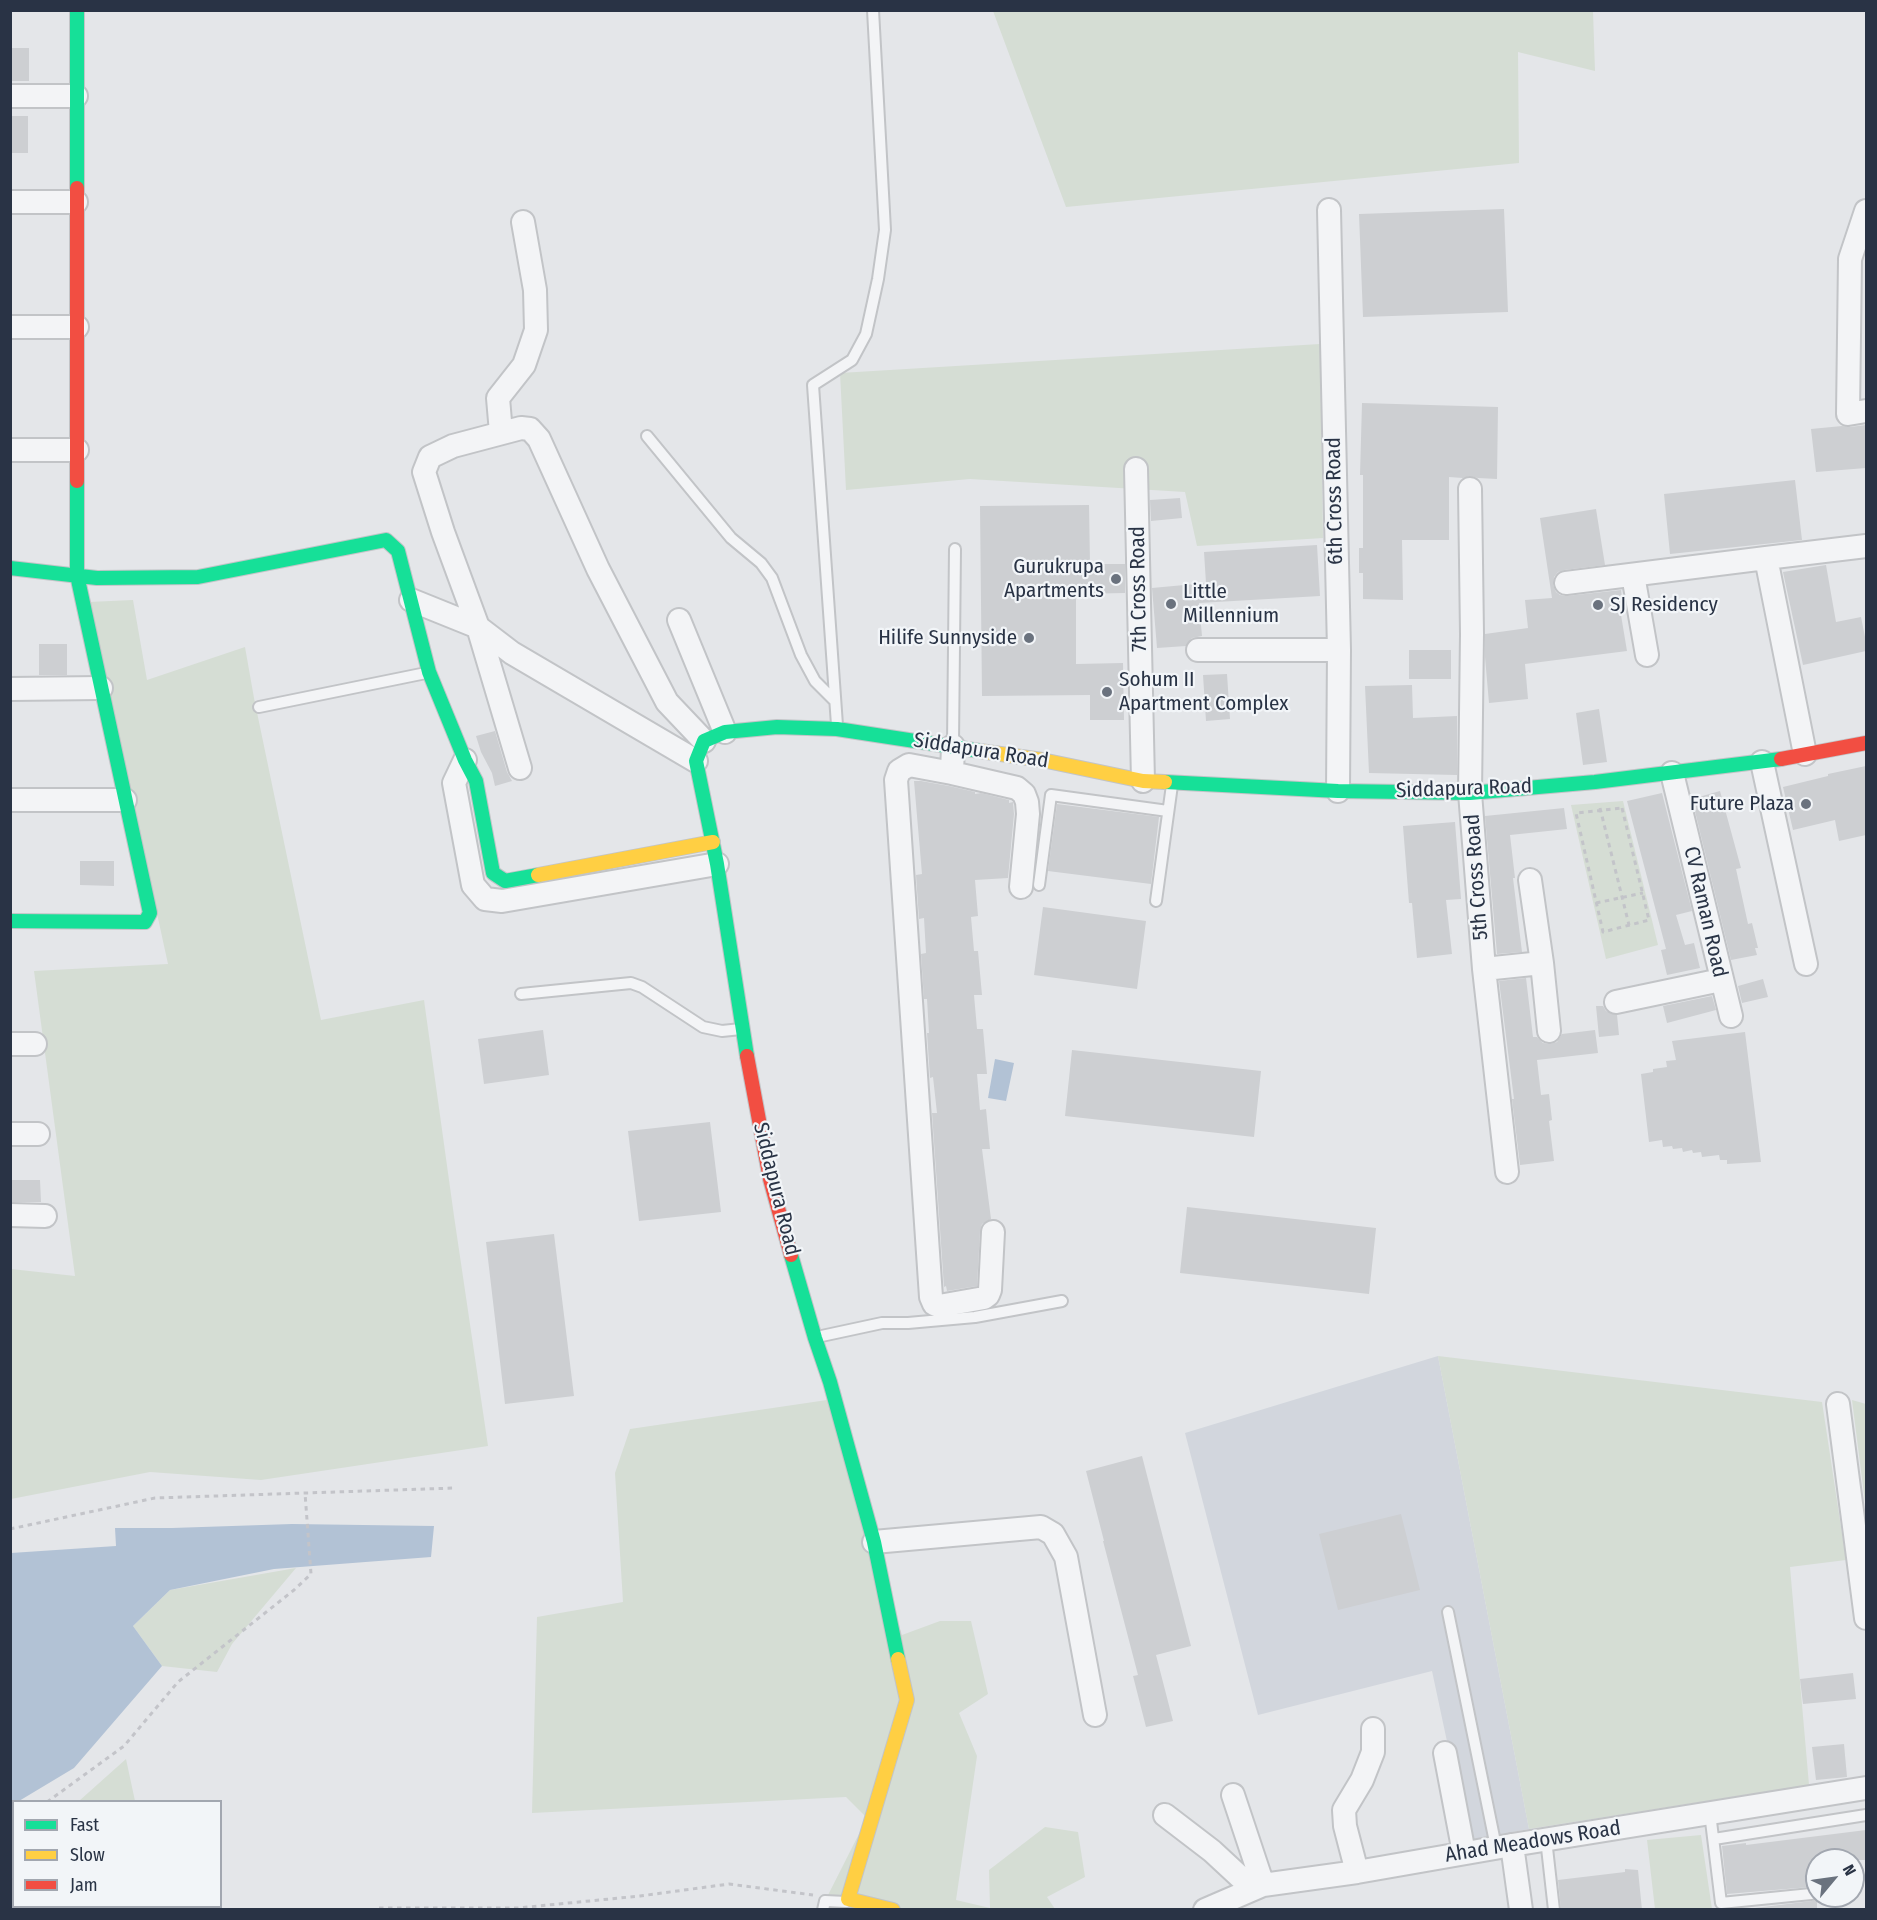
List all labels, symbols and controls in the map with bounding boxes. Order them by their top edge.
street label: 6th Cross Road [1321,437,1349,565]
street label: 7th Cross Road [1125,526,1153,652]
place label: Gurukrupa Apartments [1004,554,1104,604]
marker: Gurukrupa Apartments [1109,572,1123,586]
place label: Little Millennium [1183,579,1279,629]
place label: SJ Residency [1610,592,1718,618]
marker: Little Millennium [1164,597,1178,611]
marker: SJ Residency [1591,598,1605,612]
place label: Hilife Sunnyside [878,625,1017,651]
marker: Hilife Sunnyside [1022,631,1036,645]
place label: Sohum II Apartment Complex [1119,667,1288,717]
marker: Sohum II Apartment Complex [1100,685,1114,699]
street label: Siddapura Road [912,728,1050,774]
street label: Siddapura Road [1396,774,1532,804]
place label: Future Plaza [1690,791,1794,817]
marker: Future Plaza [1799,797,1813,811]
street label: 5th Cross Road [1460,813,1494,941]
street label: CV Raman Road [1678,844,1732,980]
street label: Siddapura Road [747,1120,805,1258]
legend [12,1800,222,1908]
text: Fast [70,1814,99,1836]
street label: Ahad Meadows Road [1443,1816,1623,1868]
text: Slow [70,1844,105,1866]
north arrow [1805,1848,1865,1908]
text: N [1839,1861,1860,1879]
text: Jam [70,1874,98,1896]

